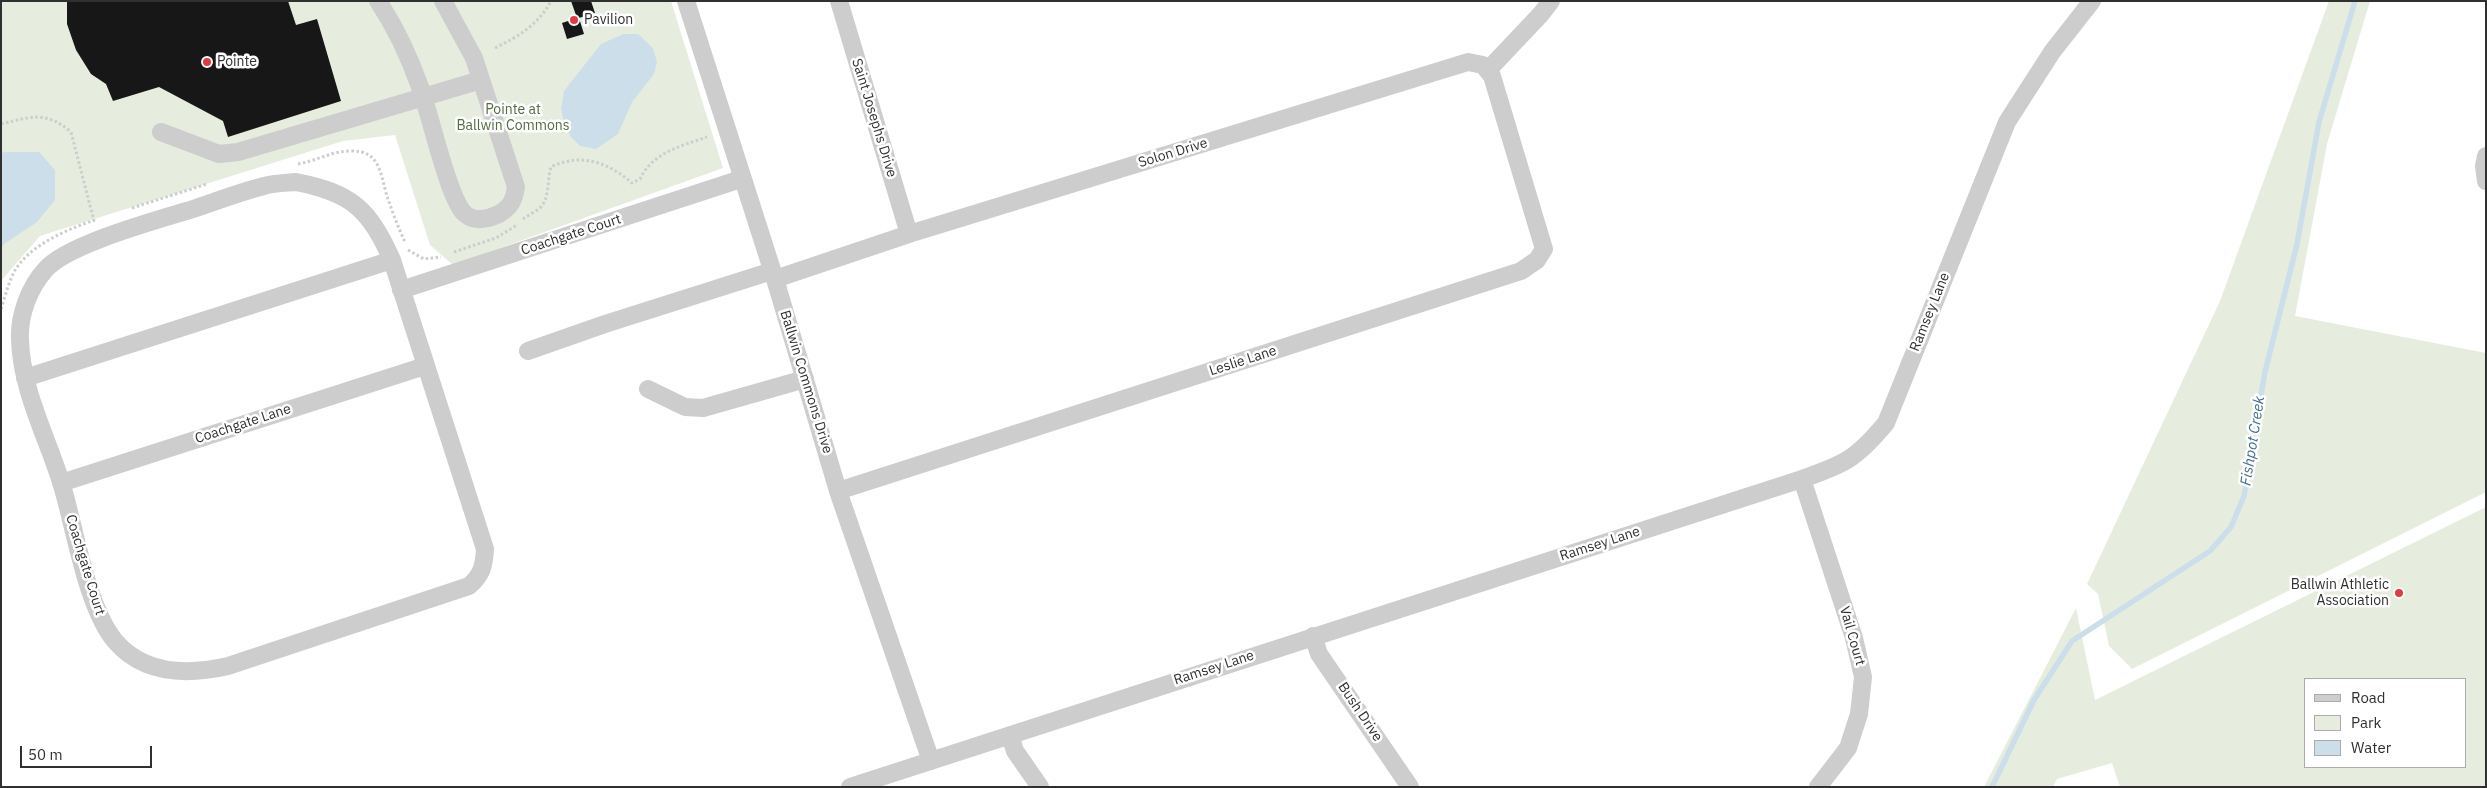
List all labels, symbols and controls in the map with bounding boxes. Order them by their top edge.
place label: Pavilion [584,12,633,28]
marker: Pavilion [568,14,580,26]
place label: Pointe [217,54,257,70]
marker: Pointe [201,56,213,68]
street label: Saint Josephs Drive [848,57,900,179]
park label: Pointe at Ballwin Commons [456,102,570,134]
street label: Solon Drive [1136,135,1210,171]
street label: Coachgate Court [519,211,623,259]
street label: Ramsey Lane [1907,270,1953,354]
street label: Ballwin Commons Drive [776,308,836,456]
street label: Leslie Lane [1207,342,1279,380]
water label: Fishpot Creek [2237,395,2269,487]
street label: Coachgate Lane [193,401,293,447]
street label: Coachgate Court [62,513,108,617]
street label: Ramsey Lane [1558,523,1642,565]
place label: Ballwin Athletic Association [2291,577,2389,610]
marker: Ballwin Athletic Association [2393,587,2405,599]
street label: Vail Court [1836,604,1868,668]
street label: Ramsey Lane [1172,647,1256,689]
legend [2304,678,2467,768]
street label: Bush Drive [1334,679,1386,745]
text: Road [2351,688,2386,707]
text: Park [2351,713,2381,732]
scale bar [22,736,155,768]
text: Water [2351,738,2391,757]
text: 50 m [28,745,63,764]

